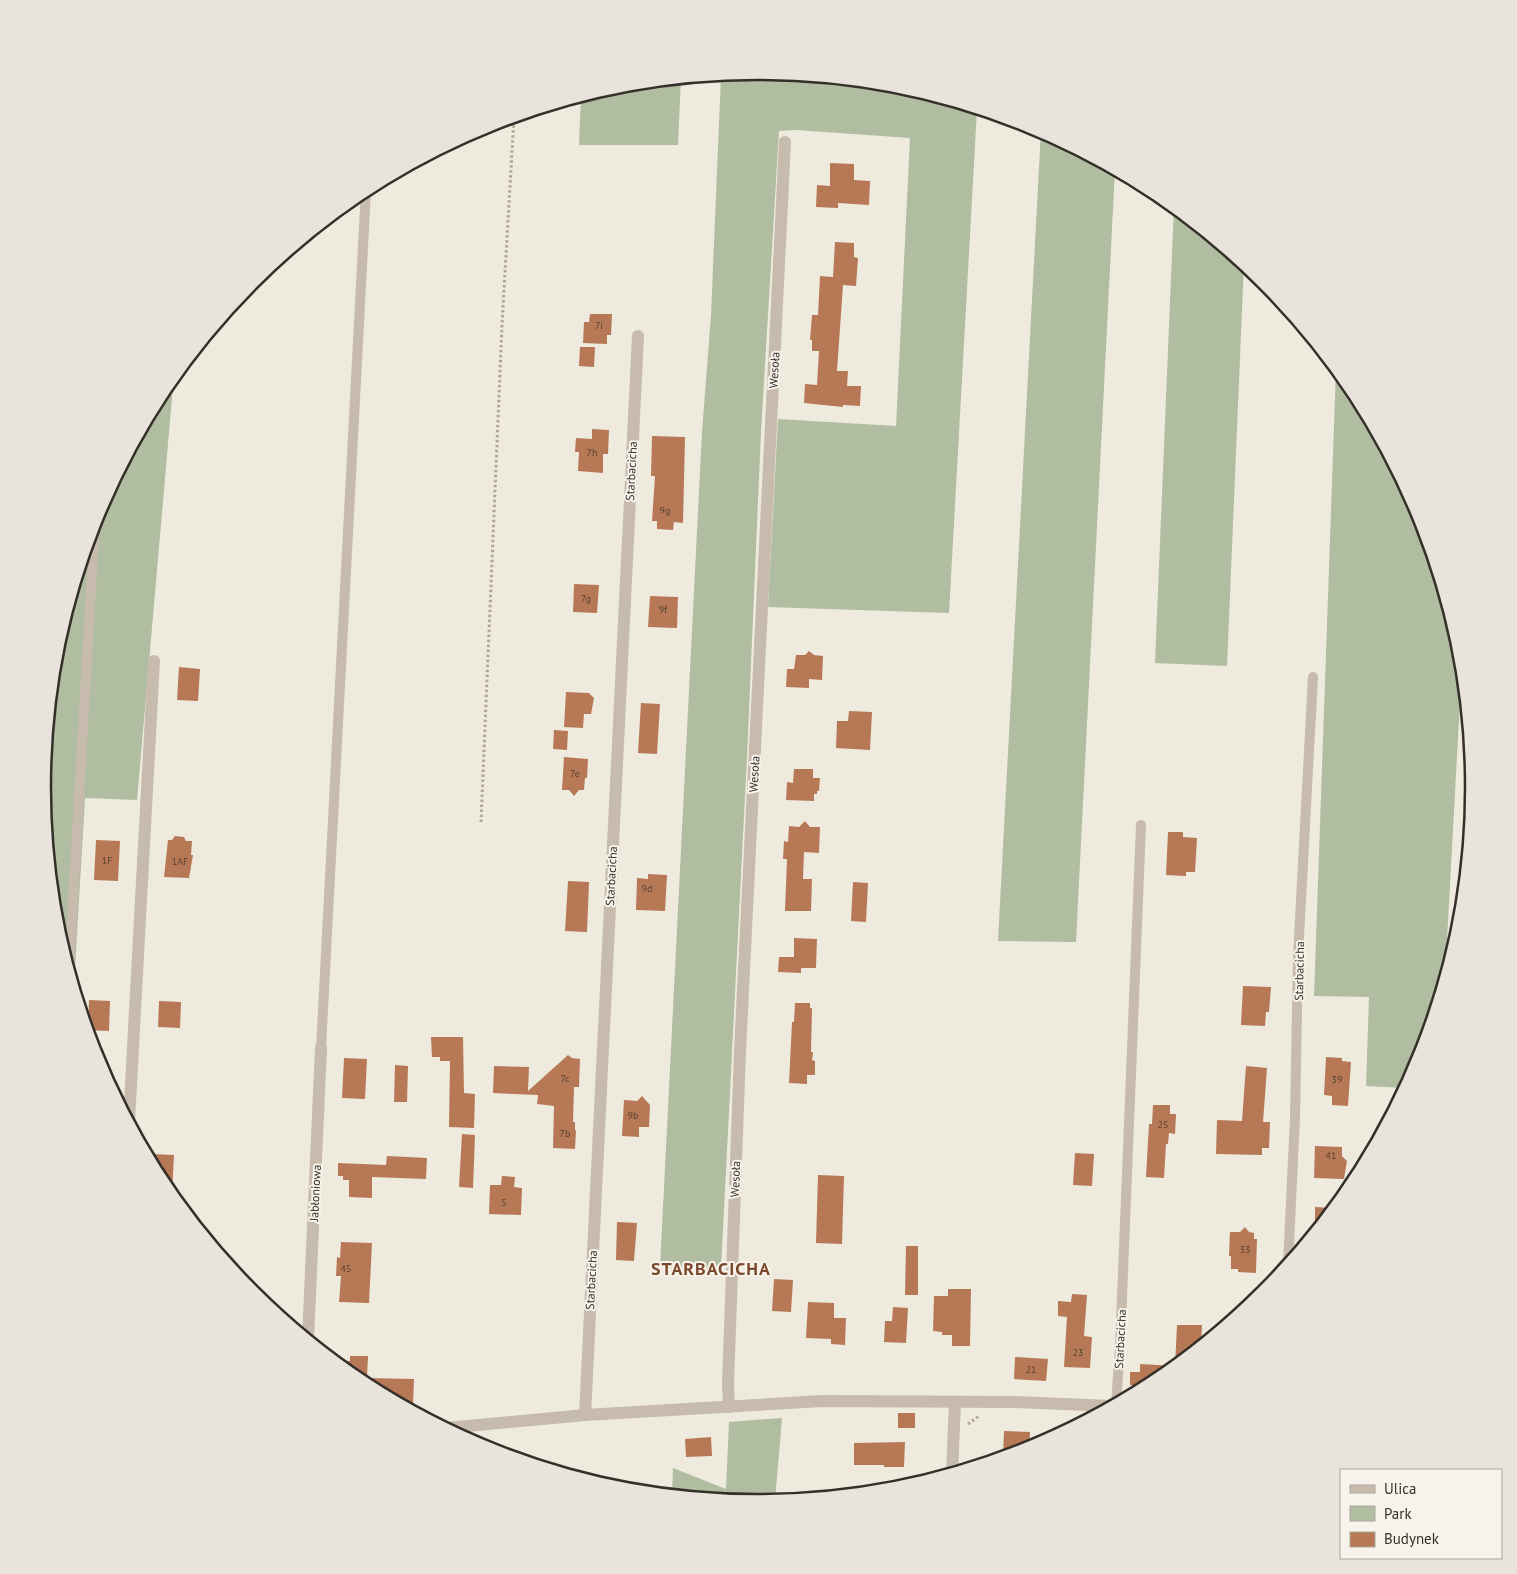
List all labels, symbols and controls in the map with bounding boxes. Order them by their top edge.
house number: 7i [595,319,603,332]
street label: Wesoła [766,351,782,389]
street label: Starbacicha [622,441,640,501]
house number: 7h [587,446,597,459]
house number: 9g [660,504,670,517]
house number: 7g [581,592,591,605]
house number: 9f [659,603,668,616]
street label: Wesoła [746,755,762,793]
house number: 7e [570,767,580,780]
street label: Starbacicha [602,846,620,906]
house number: 1F [102,854,112,867]
house number: 1AF [172,855,188,868]
house number: 9d [642,882,652,895]
street label: Starbacicha [1291,941,1307,1001]
house number: 7c [560,1072,570,1085]
house number: 39 [1332,1073,1342,1086]
house number: 9b [628,1109,638,1122]
house number: 25 [1158,1118,1168,1131]
house number: 7b [560,1127,570,1140]
house number: 41 [1326,1149,1336,1162]
street label: Wesoła [727,1160,743,1197]
street label: Jabłoniowa [306,1164,324,1223]
house number: 5 [501,1196,507,1209]
house number: 33 [1240,1243,1250,1256]
street label: Starbacicha [582,1250,600,1310]
district label: STARBACICHA [651,1257,771,1280]
house number: 45 [341,1262,351,1275]
street label: Starbacicha [1111,1309,1129,1369]
house number: 23 [1073,1346,1083,1359]
house number: 21 [1026,1363,1036,1376]
legend [1340,1469,1502,1559]
text: Ulica [1384,1479,1416,1498]
text: Park [1384,1504,1412,1523]
text: Budynek [1384,1529,1440,1548]

